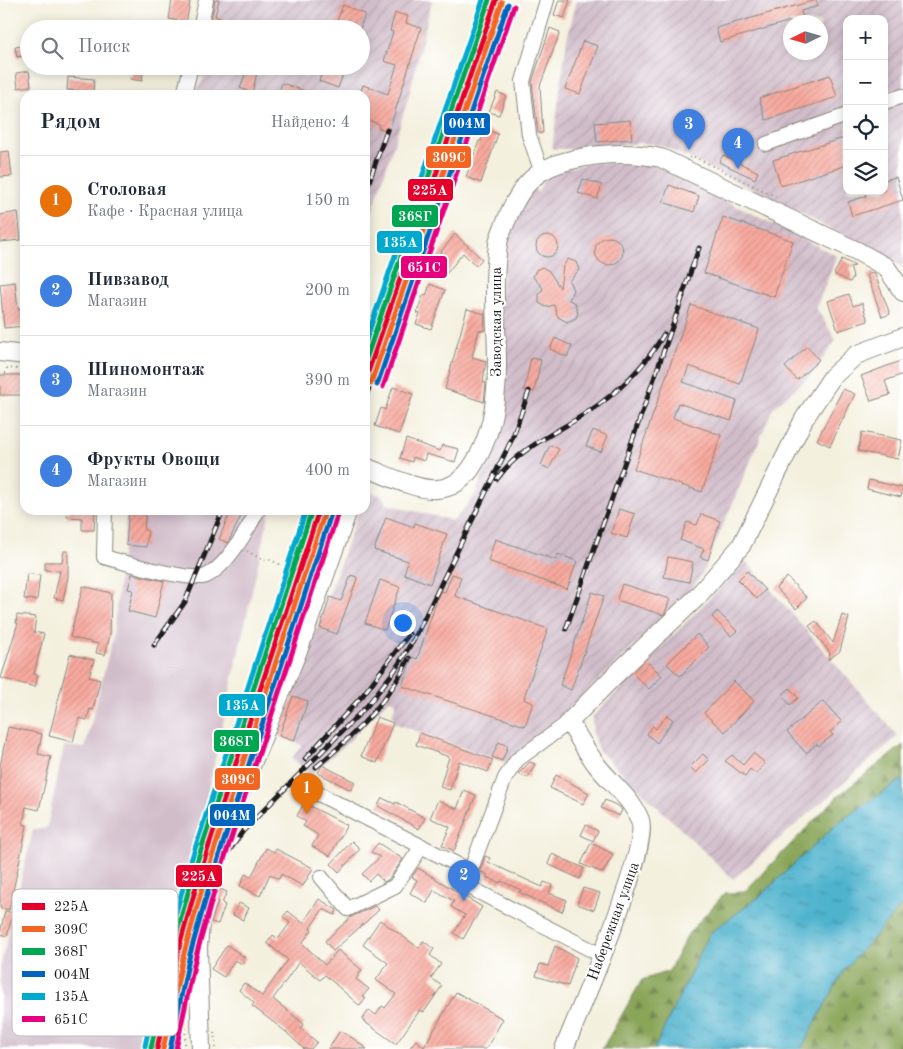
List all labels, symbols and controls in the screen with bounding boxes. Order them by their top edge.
north arrow [783,15,828,60]
map controls [843,15,888,195]
button: + [843,15,888,60]
search box [20,20,370,75]
icon: search [38,34,66,62]
text: Поиск [78,38,130,57]
button: − [843,60,888,105]
button: locate [843,105,888,150]
pin: 3 [673,109,705,150]
text: Рядом [40,112,101,133]
line badge: 004М [443,112,491,136]
text: Найдено: 4 [271,115,350,131]
text: 004М [449,117,486,131]
pin: 4 [722,128,754,169]
line badge: 309С [425,145,472,169]
button: layers [843,150,888,195]
text: 309С [432,151,466,165]
line badge: 225А [407,178,454,202]
text: Столовая [87,181,167,200]
text: 225А [413,184,448,198]
text: 1 [51,193,61,209]
text: 150 m [305,193,350,209]
text: Кафе · Красная улица [87,204,243,220]
line badge: 368Г [391,204,439,228]
text: 368Г [398,210,432,224]
line badge: 135А [376,230,423,254]
text: 135А [383,236,418,250]
line badge: 651С [400,255,448,279]
text: 651С [407,261,441,275]
street label: Заводская улица [490,266,505,377]
text: Пивзавод [87,271,169,290]
text: 2 [51,283,61,299]
text: 200 m [305,283,350,299]
text: Магазин [87,294,147,310]
text: Шиномонтаж [87,361,205,380]
text: 3 [51,373,61,389]
text: 390 m [305,373,350,389]
text: Магазин [87,384,147,400]
text: Фрукты Овощи [87,451,220,470]
text: 4 [51,463,61,479]
text: 400 m [305,463,350,479]
text: Магазин [87,474,147,490]
your location [390,610,416,636]
line badge: 135А [218,693,266,717]
text: 135А [225,699,260,713]
line badge: 368Г [213,729,260,753]
text: 368Г [219,735,253,749]
line badge: 309С [214,767,261,791]
text: 309С [221,773,255,787]
pin: 1 [291,773,323,814]
line badge: 004М [209,803,256,827]
text: 004М [214,809,251,823]
pin: 2 [448,860,480,901]
street label: Набережная улица [586,860,643,983]
line badge: 225А [175,864,223,888]
text: 225А [182,870,217,884]
legend [12,889,178,1036]
text: 225А [54,900,89,914]
text: 309С [54,923,88,937]
text: 368Г [54,945,87,959]
text: 004М [54,968,90,982]
text: 135А [54,990,89,1004]
text: 651С [54,1013,88,1027]

